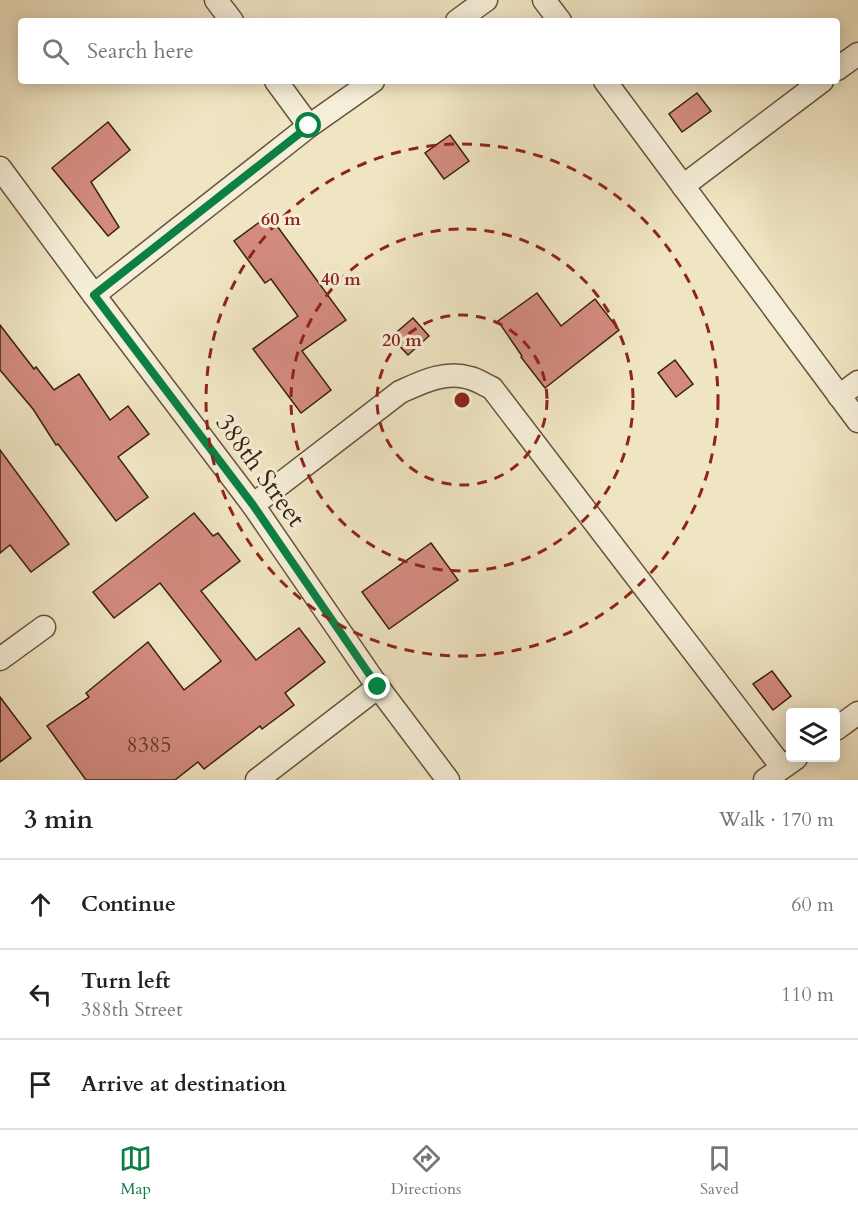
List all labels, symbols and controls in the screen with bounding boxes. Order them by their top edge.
search box [18,18,840,84]
icon: search [39,35,72,68]
text: Search here [87,36,194,66]
route start [295,112,321,138]
text: 60 m [261,207,301,232]
text: 40 m [321,267,361,292]
text: 20 m [382,328,422,353]
centre of rings [452,390,472,410]
street label: 388th Street [208,407,314,534]
route end [364,673,390,699]
map controls [786,708,840,762]
button: layers [786,708,840,762]
house number: 8385 [126,730,172,760]
text: 3 min [24,802,93,837]
text: Walk · 170 m [719,806,834,833]
icon: ahead [24,888,57,921]
text: Continue [81,889,176,919]
text: 60 m [791,891,834,918]
text: Turn left [81,966,170,996]
icon: left [24,978,57,1011]
text: 110 m [781,981,834,1008]
text: 388th Street [81,996,183,1023]
icon: arrive [24,1068,57,1101]
text: Arrive at destination [81,1069,286,1099]
tab: Map [119,1142,152,1200]
tab: Directions [391,1142,461,1200]
tab: Saved [700,1142,739,1200]

